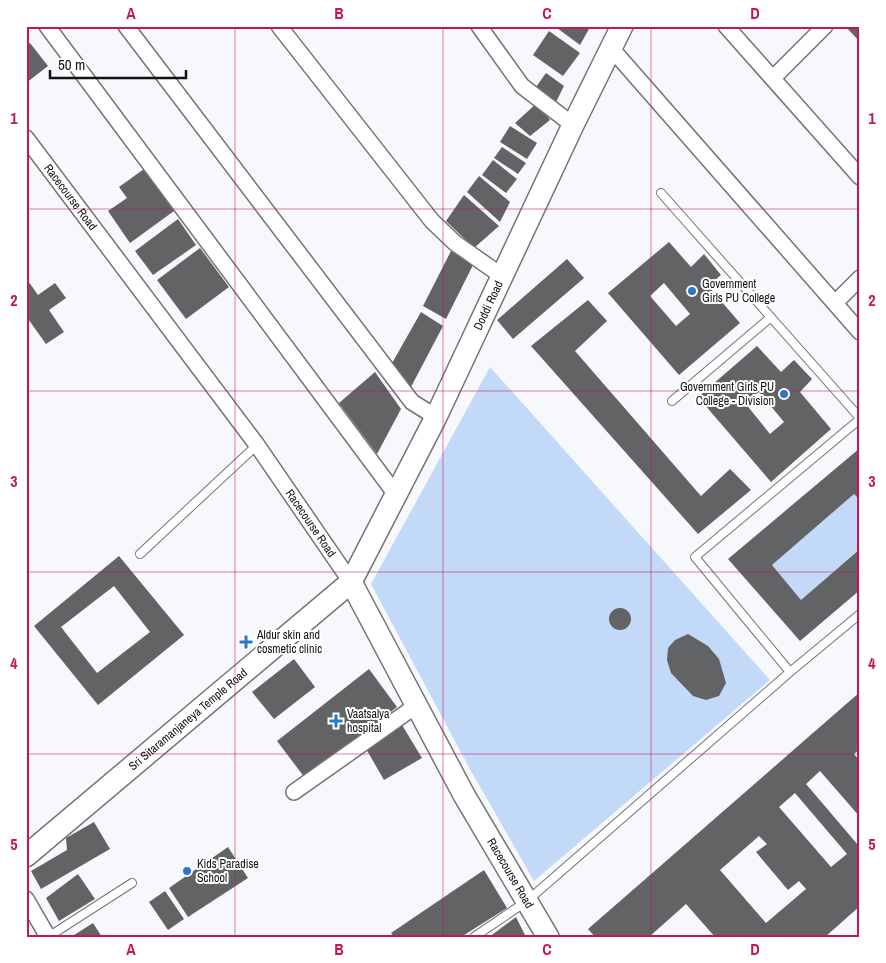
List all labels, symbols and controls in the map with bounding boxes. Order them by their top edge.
text: A [126,2,136,24]
text: B [334,2,344,24]
text: C [542,2,552,24]
text: D [750,2,760,24]
scale bar [50,48,186,80]
text: 50 m [58,54,85,75]
text: 1 [10,107,18,129]
text: 1 [868,107,876,129]
street label: Racecourse Road [40,161,101,233]
place label: Government Girls PU College [702,276,775,306]
street label: Doddi Road [470,278,507,333]
marker: Government Girls PU College [686,285,698,297]
text: 2 [10,289,18,311]
text: 2 [868,289,876,311]
place label: Government Girls PU College - Division [680,379,774,409]
marker: Government Girls PU College - Division [778,388,790,400]
text: 3 [10,470,18,492]
text: 3 [868,470,876,492]
street label: Racecourse Road [282,486,340,560]
place label: Aldur skin and cosmetic clinic [256,627,322,657]
marker: Aldur skin and cosmetic clinic [239,635,253,649]
text: 4 [10,652,18,674]
text: 4 [868,652,876,674]
street label: Sri Sitaramanjaneya Temple Road [125,665,251,774]
place label: Vaatsalya hospital [347,706,390,736]
marker: Vaatsalya hospital [329,714,343,728]
text: 5 [10,833,18,855]
text: 5 [868,833,876,855]
street label: Racecourse Road [483,835,537,911]
place label: Kids Paradise School [197,856,259,886]
marker: Kids Paradise School [181,865,193,877]
text: A [126,938,136,960]
text: B [334,938,344,960]
text: C [542,938,552,960]
text: D [750,938,760,960]

